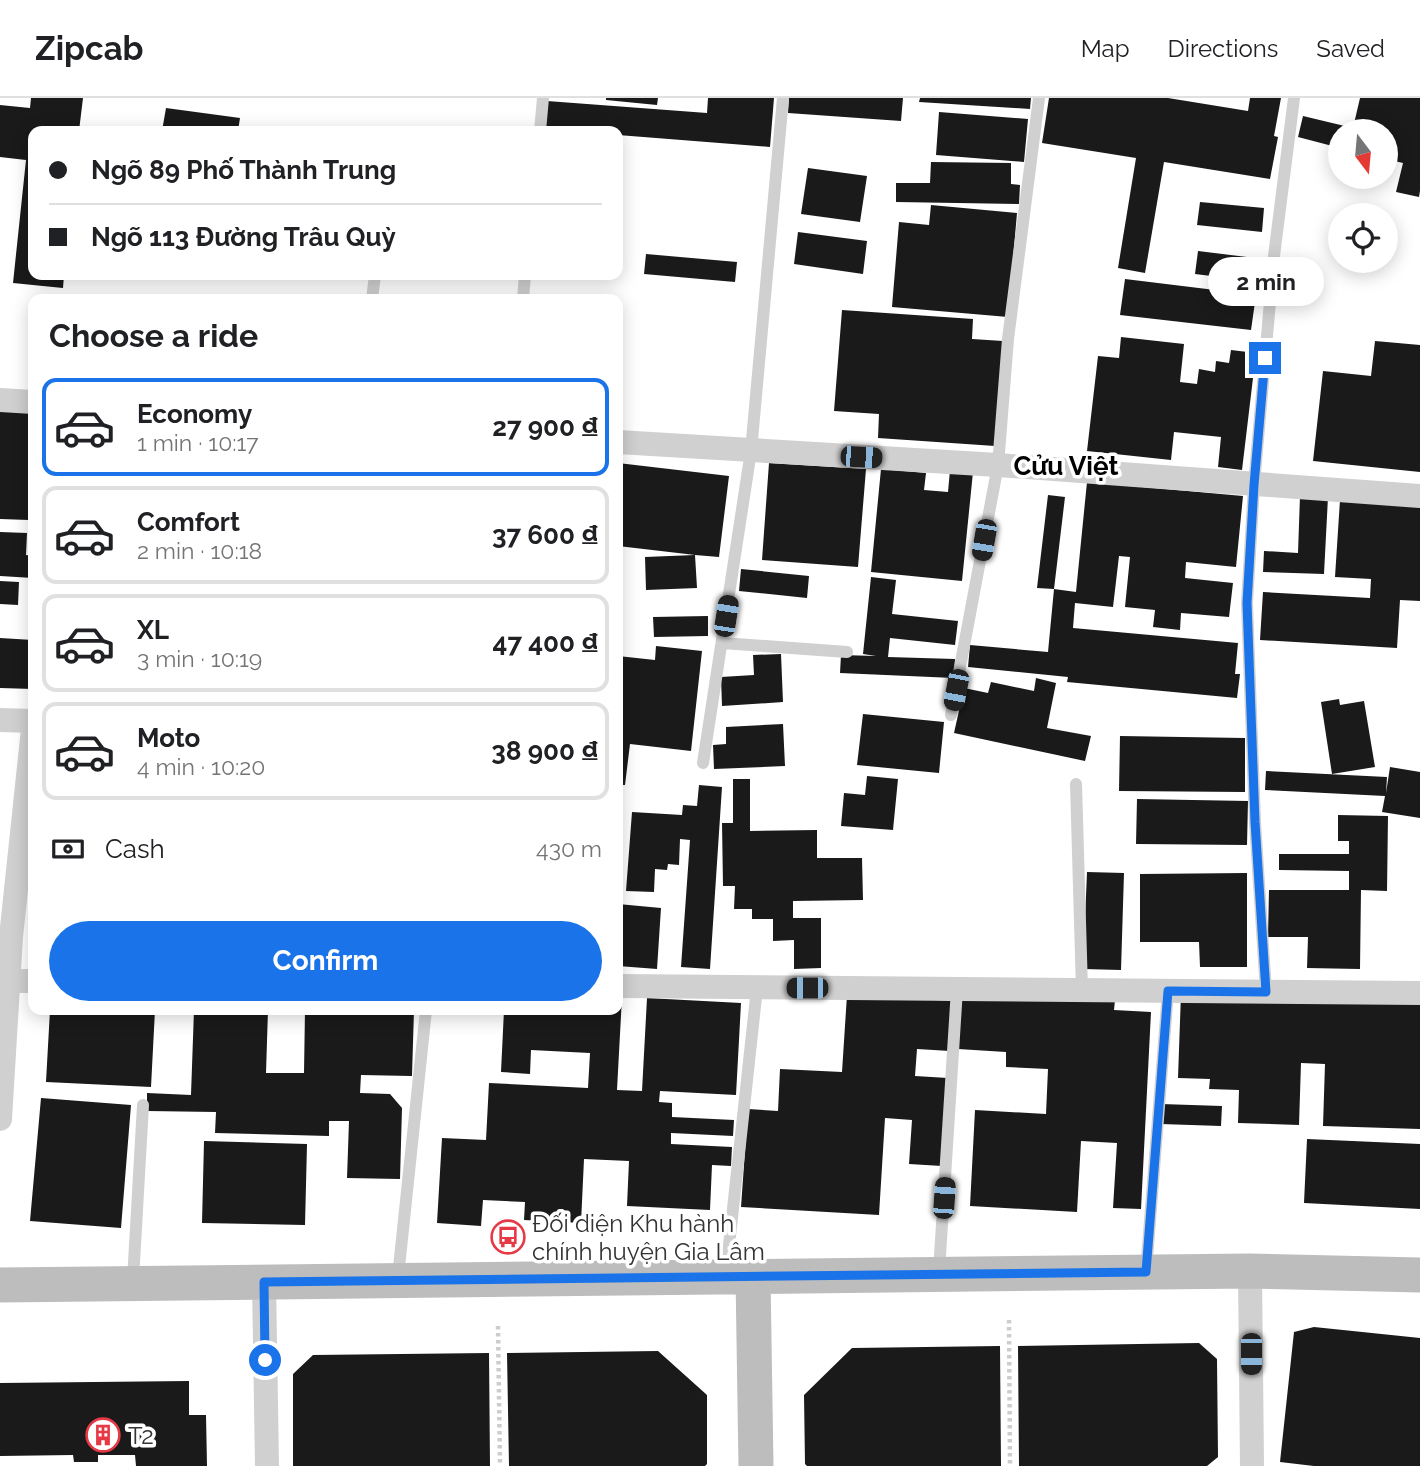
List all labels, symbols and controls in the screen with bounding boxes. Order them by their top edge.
text: Zipcab [35,29,144,68]
text: Map [1081,34,1130,63]
text: Directions [1168,34,1278,63]
text: Saved [1316,34,1385,63]
north arrow [1328,119,1398,189]
map controls [1328,119,1398,273]
text: Ngõ 89 Phố Thành Trung [91,155,396,185]
button: locate [1328,203,1398,273]
text: Ngõ 113 Đường Trâu Quỳ [91,222,396,252]
callout: 2 min [1207,257,1323,306]
text: 2 min [1236,268,1296,295]
text: Choose a ride [49,317,258,354]
route end [1249,342,1281,374]
icon: car [53,396,116,459]
text: Economy [137,399,252,429]
text: 27 900 ₫ [492,412,598,442]
text: 1 min · 10:17 [137,429,259,456]
car [840,445,883,469]
district label: Cửu Việt [1013,451,1119,481]
icon: car [53,504,116,567]
text: Comfort [137,507,240,537]
car [971,517,998,563]
text: 37 600 ₫ [492,520,598,550]
text: 2 min · 10:18 [137,537,262,564]
car [713,594,740,638]
icon: car [53,612,116,675]
text: XL [137,615,169,645]
text: 47 400 ₫ [493,628,598,658]
text: 3 min · 10:19 [137,645,262,672]
car [942,667,971,713]
icon: car [53,720,116,783]
text: Moto [137,723,200,753]
text: 38 900 ₫ [491,736,598,766]
text: 4 min · 10:20 [137,753,265,780]
icon: cash [49,830,87,868]
text: Cash [105,834,165,864]
text: 430 m [536,835,602,862]
button: Confirm [49,921,602,1001]
car [787,978,829,999]
car [933,1176,956,1220]
place label: Đối diện Khu hành chính huyện Gia Lâm [532,1209,765,1266]
bus stop icon: Đối diện Khu hành chính huyện Gia Lâm [489,1218,527,1256]
car [1241,1333,1262,1375]
route start [249,1344,281,1376]
building icon: T2 [84,1416,122,1454]
place label: T2 [128,1421,154,1450]

